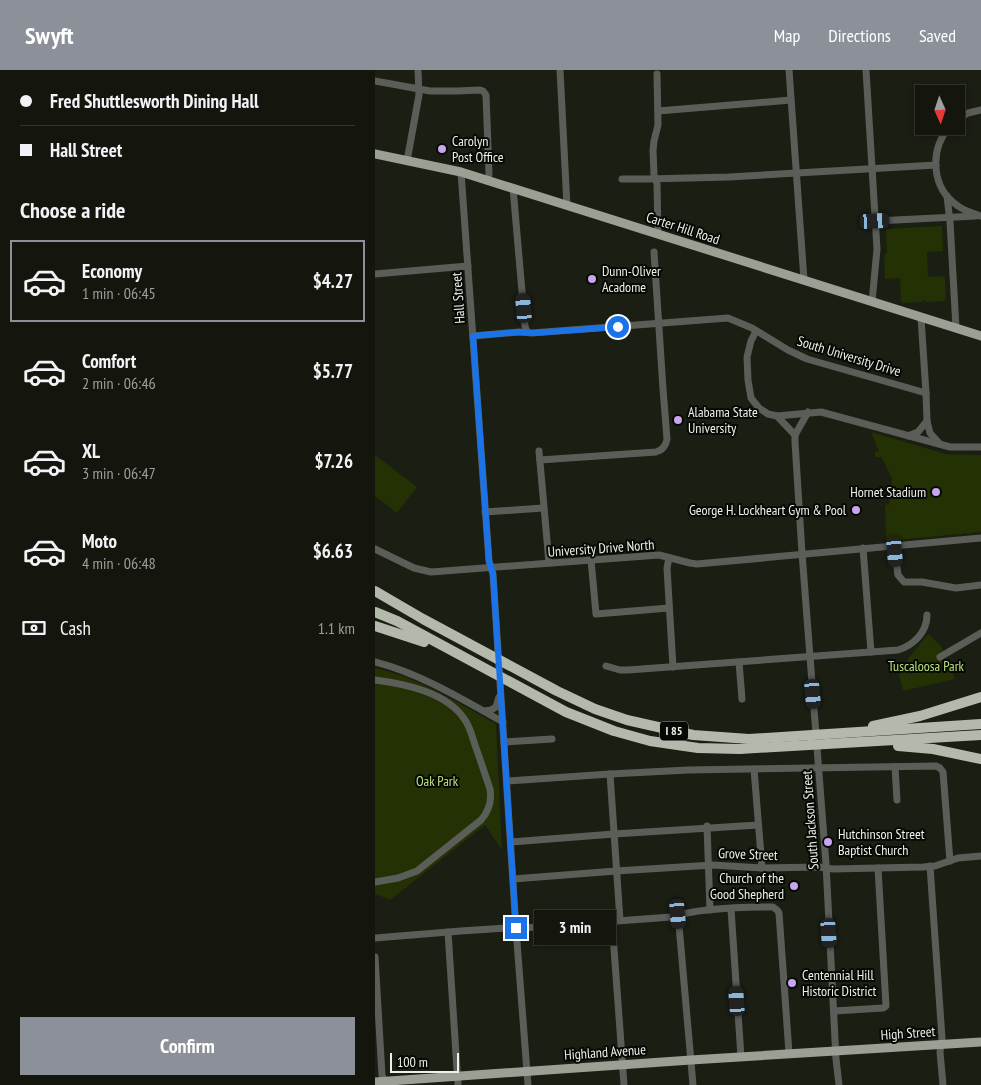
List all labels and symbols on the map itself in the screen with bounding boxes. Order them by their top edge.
north arrow [915,85,965,135]
place label: Carolyn Post Office [452,132,504,166]
marker: Carolyn Post Office [436,143,448,155]
street label: Carter Hill Road [644,208,722,248]
car [859,213,890,229]
place label: Dunn-Oliver Acadome [602,262,661,296]
street label: Hall Street [447,271,469,324]
marker: Dunn-Oliver Acadome [586,273,598,285]
car [515,292,532,324]
route start [607,316,629,338]
street label: South University Drive [795,332,903,380]
place label: Alabama State University [688,403,758,437]
marker: Alabama State University [672,414,684,426]
place label: Hornet Stadium [850,483,926,501]
marker: Hornet Stadium [930,486,942,498]
place label: George H. Lockheart Gym & Pool [689,501,847,519]
marker: George H. Lockheart Gym & Pool [850,504,862,516]
street label: University Drive North [547,535,655,561]
car [886,536,903,568]
park label: Tuscaloosa Park [888,657,965,675]
car [804,678,821,710]
road number: I 85 [660,721,688,740]
street label: South Jackson Street [798,770,822,870]
park label: Oak Park [416,772,459,790]
place label: Hutchinson Street Baptist Church [838,825,925,859]
marker: Hutchinson Street Baptist Church [822,836,834,848]
street label: Grove Street [718,844,778,864]
place label: Church of the Good Shepherd [710,869,784,903]
marker: Church of the Good Shepherd [788,880,800,892]
car [669,898,686,930]
callout: 3 min [533,910,616,946]
route end [505,917,527,939]
car [820,918,837,948]
place label: Centennial Hill Historic District [802,966,876,1000]
marker: Centennial Hill Historic District [786,977,798,989]
car [728,986,745,1016]
street label: High Street [880,1022,936,1044]
street label: Highland Avenue [564,1040,647,1064]
scale bar [390,1050,459,1073]

